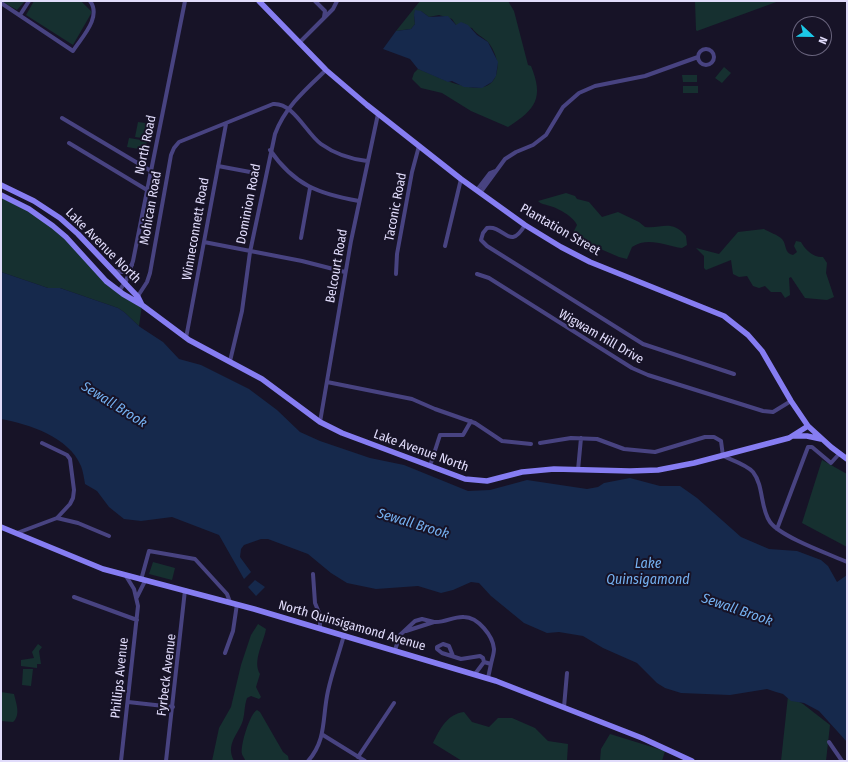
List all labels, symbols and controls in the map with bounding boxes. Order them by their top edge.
north arrow [792,16,832,56]
text: N [815,35,830,46]
street label: North Road [132,114,160,176]
street label: Dominion Road [234,163,264,245]
street label: Mohican Road [137,170,165,246]
street label: Taconic Road [382,171,410,243]
street label: Winneconnett Road [179,176,213,282]
street label: Plantation Street [517,201,603,259]
street label: Lake Avenue North [62,205,144,287]
street label: Belcourt Road [323,228,351,304]
street label: Wigwam Hill Drive [556,306,646,368]
water label: Sewall Brook [78,378,150,432]
street label: Lake Avenue North [371,427,471,475]
water label: Sewall Brook [375,505,451,543]
water label: Lake Quinsigamond [606,556,690,588]
water label: Sewall Brook [699,590,775,630]
street label: North Quinsigamond Avenue [277,598,427,654]
street label: Fyrbeck Avenue [154,633,180,717]
street label: Phillips Avenue [108,637,132,719]

